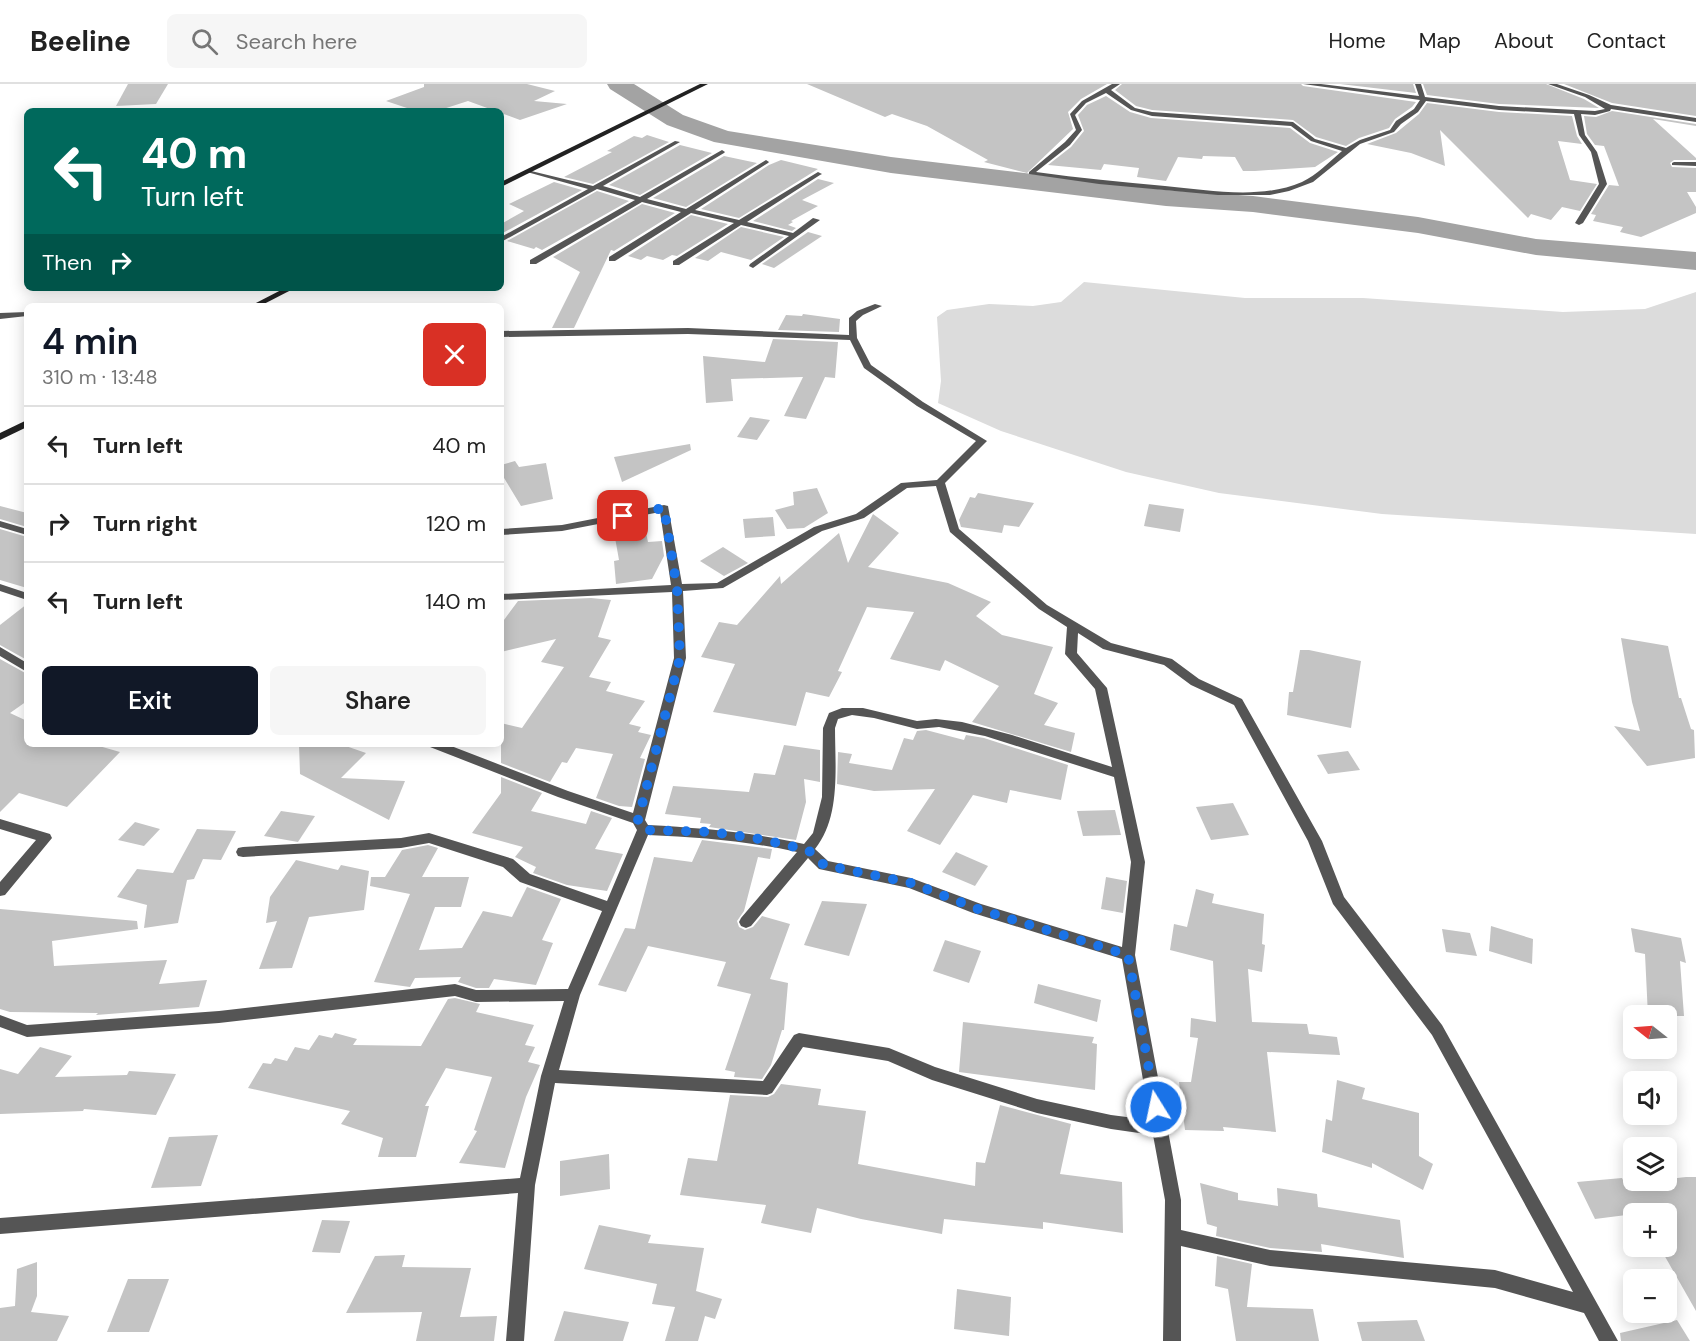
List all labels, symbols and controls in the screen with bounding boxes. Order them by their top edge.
search box [167,14,587,68]
text: Beeline [30,23,131,60]
icon: search [188,25,221,58]
text: Search here [236,27,357,56]
text: Home [1328,27,1386,55]
text: Map [1419,27,1461,55]
text: About [1494,27,1554,55]
text: Contact [1587,27,1666,55]
text: 40 m [141,126,247,181]
icon: left [42,132,120,210]
text: Turn left [141,179,244,214]
icon: right [104,246,137,279]
text: Then [42,248,92,277]
text: 4 min [42,318,138,365]
button: close [423,323,486,386]
text: 310 m · 13:48 [42,364,158,390]
icon: left [42,429,75,462]
text: Turn left [93,431,183,460]
text: 40 m [432,431,486,460]
pin [597,490,648,541]
icon: arrive [606,499,639,532]
icon: right [42,507,75,540]
text: Turn right [93,509,198,538]
text: 120 m [426,509,486,538]
icon: left [42,585,75,618]
text: Turn left [93,587,183,616]
text: 140 m [425,587,486,616]
button: Exit [42,666,258,735]
button: Share [270,666,486,735]
north arrow [1623,1005,1677,1059]
map controls [1623,1005,1677,1323]
button: sound [1623,1071,1677,1125]
position arrow [1124,1075,1188,1139]
button: layers [1623,1137,1677,1191]
button: + [1623,1203,1677,1257]
button: − [1623,1269,1677,1323]

